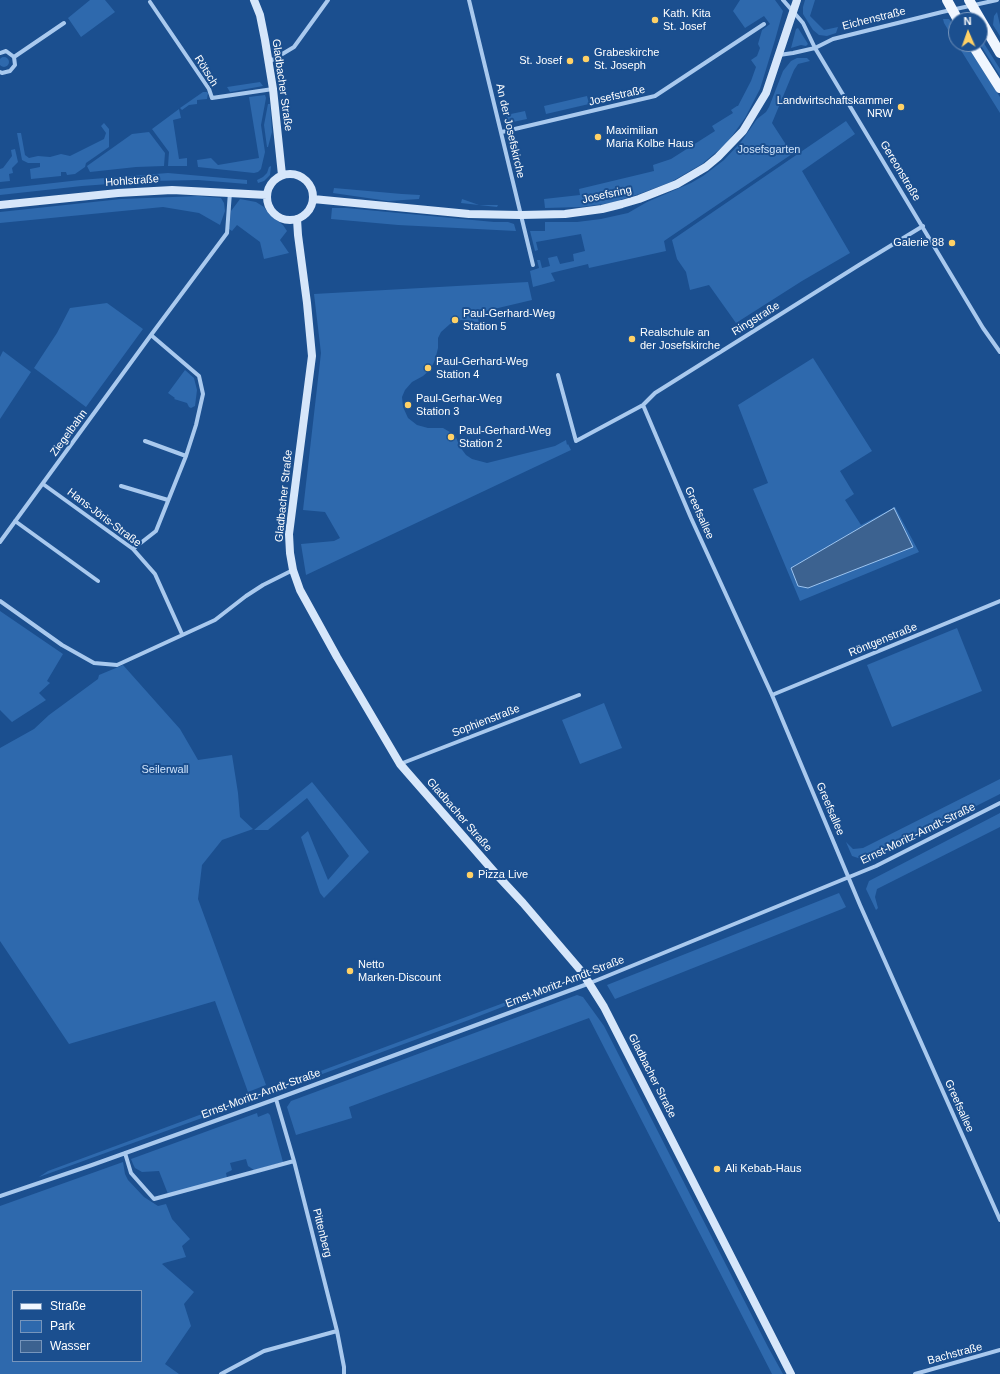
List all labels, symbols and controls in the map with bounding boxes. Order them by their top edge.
street label: Eichenstraße [841,5,907,33]
place label: Kath. Kita St. Josef [663,7,711,33]
north arrow [948,12,988,52]
marker: Kath. Kita St. Josef [650,15,660,25]
text: N [963,15,972,27]
street label: Gladbacher Straße [269,38,295,132]
place label: Grabeskirche St. Joseph [594,46,659,72]
street label: Rötsch [191,53,221,89]
place label: St. Josef [519,54,562,68]
marker: Grabeskirche St. Joseph [581,54,591,64]
marker: St. Josef [565,56,575,66]
street label: An der Josefskirche [493,82,527,180]
street label: Josefstraße [588,83,646,109]
place label: Landwirtschaftskammer NRW [777,94,893,120]
marker: Landwirtschaftskammer NRW [896,102,906,112]
place label: Maximilian Maria Kolbe Haus [606,124,693,150]
marker: Maximilian Maria Kolbe Haus [593,132,603,142]
street label: Gereonstraße [877,139,923,203]
park label: Josefsgarten [738,143,800,157]
street label: Hohlstraße [105,173,159,189]
street label: Josefsring [581,183,633,207]
place label: Galerie 88 [893,236,944,250]
marker: Galerie 88 [947,238,957,248]
street label: Ringstraße [730,299,782,339]
place label: Paul-Gerhard-Weg Station 5 [463,307,555,333]
marker: Paul-Gerhard-Weg Station 5 [450,315,460,325]
place label: Realschule an der Josefskirche [640,326,720,352]
marker: Realschule an der Josefskirche [627,334,637,344]
place label: Paul-Gerhard-Weg Station 4 [436,355,528,381]
marker: Paul-Gerhard-Weg Station 4 [423,363,433,373]
place label: Paul-Gerhar-Weg Station 3 [416,392,502,418]
marker: Paul-Gerhar-Weg Station 3 [403,400,413,410]
street label: Ziegelbahn [48,407,90,459]
place label: Paul-Gerhard-Weg Station 2 [459,424,551,450]
marker: Paul-Gerhard-Weg Station 2 [446,432,456,442]
street label: Gladbacher Straße [273,449,295,543]
street label: Greefsallee [682,485,716,541]
street label: Hans-Jöris-Straße [64,486,144,550]
street label: Röntgenstraße [847,620,919,660]
street label: Sophienstraße [450,702,522,740]
park label: Seilerwall [141,763,189,777]
street label: Gladbacher Straße [424,776,494,854]
street label: Greefsallee [813,781,847,837]
street label: Ernst-Moritz-Arndt-Straße [859,800,977,868]
place label: Pizza Live [478,868,528,882]
marker: Pizza Live [465,870,475,880]
street label: Ernst-Moritz-Arndt-Straße [504,953,626,1011]
place label: Netto Marken-Discount [358,958,441,984]
marker: Netto Marken-Discount [345,966,355,976]
street label: Gladbacher Straße [625,1032,679,1120]
street label: Ernst-Moritz-Arndt-Straße [200,1066,322,1122]
street label: Greefsallee [942,1078,976,1134]
place label: Ali Kebab-Haus [725,1162,801,1176]
marker: Ali Kebab-Haus [712,1164,722,1174]
street label: Pittenberg [310,1207,334,1259]
legend [12,1290,142,1362]
text: Straße [50,1299,86,1313]
text: Park [50,1319,75,1333]
text: Wasser [50,1339,90,1353]
street label: Bachstraße [926,1340,984,1368]

